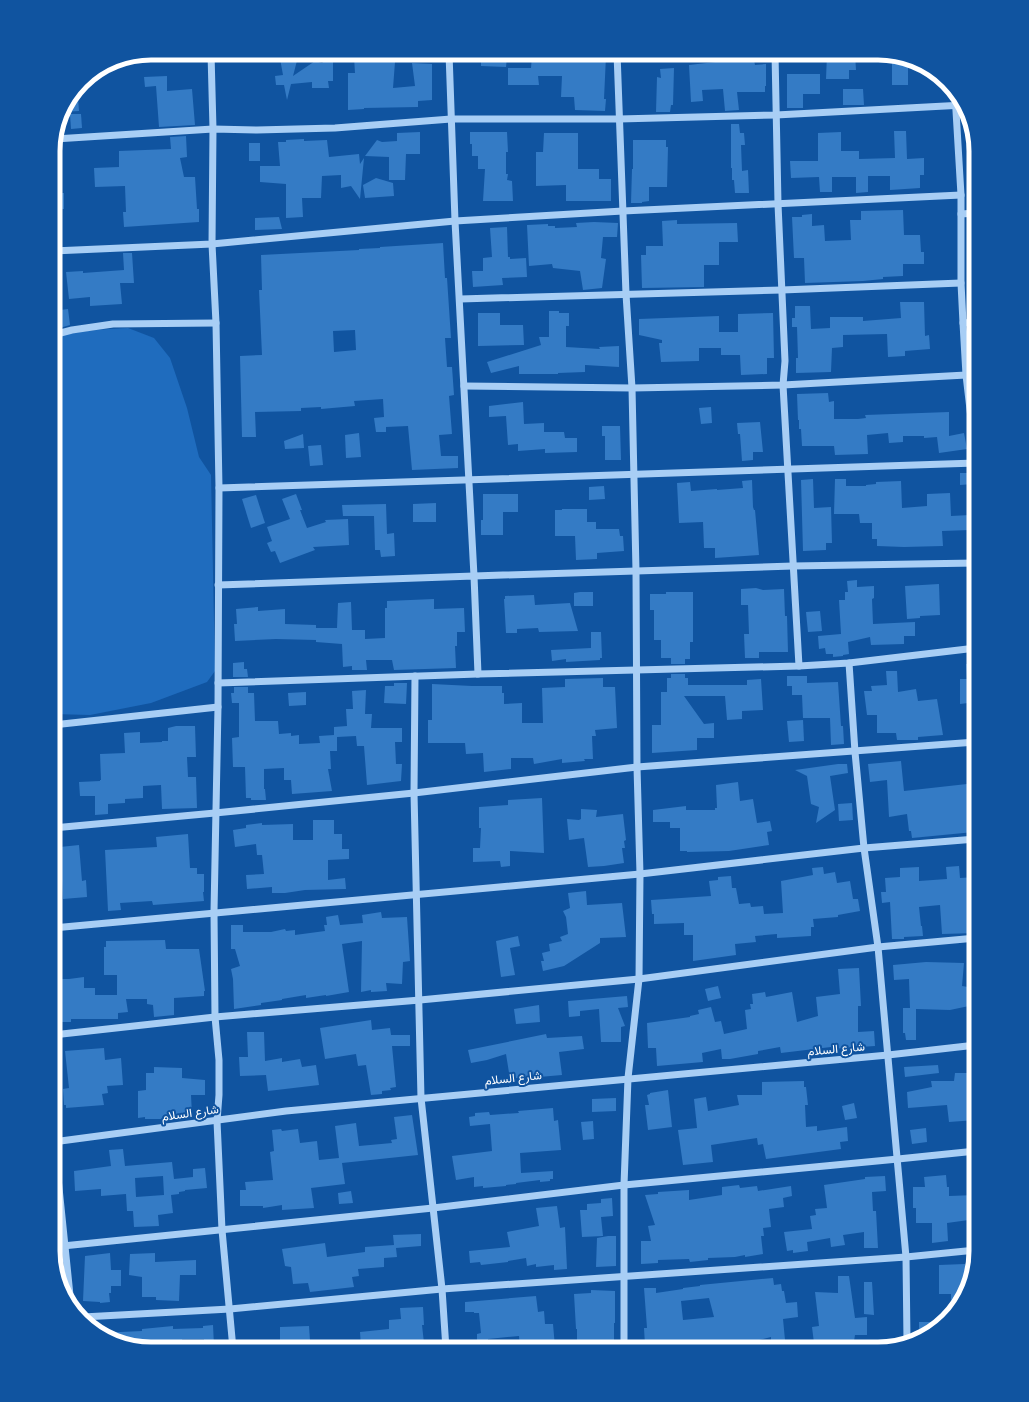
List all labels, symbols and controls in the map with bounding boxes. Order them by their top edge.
street label: شارع السلام [807,1040,866,1060]
street label: شارع السلام [484,1068,543,1090]
street label: شارع السلام [160,1102,220,1126]

